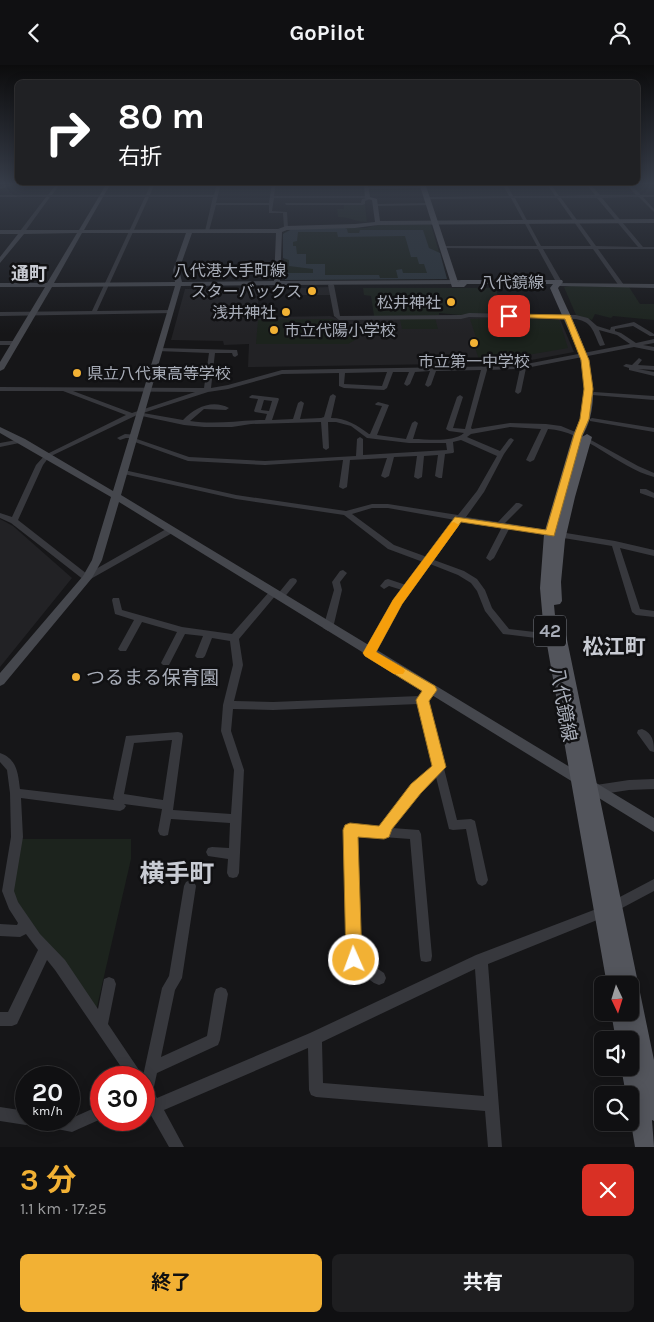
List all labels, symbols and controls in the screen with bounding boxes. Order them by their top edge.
icon: back [20,19,48,47]
icon: person [606,19,634,47]
text: GoPilot [289,20,365,46]
text: 80 m [118,96,205,137]
icon: right [35,100,100,165]
text: 右折 [118,144,162,170]
street label: 八代港大手町線 [174,261,286,280]
district label: 通町 [11,263,47,285]
street label: 八代鏡線 [480,273,544,292]
place label: スターバックス [191,282,302,301]
marker: スターバックス [306,285,318,297]
place label: 松井神社 [377,293,441,312]
pin [488,295,530,337]
marker: 松井神社 [445,296,457,308]
icon: arrive [495,302,523,330]
place label: 浅井神社 [212,303,276,322]
marker: 浅井神社 [280,306,292,318]
place label: 市立代陽小学校 [284,321,396,340]
marker: 市立代陽小学校 [268,324,280,336]
marker: 市立第一中学校 [468,337,480,349]
place label: 市立第一中学校 [418,352,530,371]
place label: 県立八代東高等学校 [87,364,231,383]
marker: 県立八代東高等学校 [71,367,83,379]
road number: 42 [534,615,566,647]
district label: 松江町 [583,635,646,659]
street label: 八代鏡線 [546,665,580,744]
place label: つるまる保育園 [86,667,219,689]
marker: つるまる保育園 [70,671,82,683]
district label: 横手町 [139,859,215,888]
position arrow [327,933,379,985]
north arrow [594,976,639,1021]
map controls [594,976,639,1131]
button: sound [594,1031,639,1076]
speed limit sign: 30 [90,1066,155,1131]
text: 20 [32,1078,63,1107]
button: search [594,1086,639,1131]
text: km/h [32,1104,63,1118]
text: 3 分 [20,1162,76,1198]
button: close [582,1164,634,1216]
text: 1.1 km · 17:25 [20,1199,106,1218]
button: 終了 [20,1254,322,1312]
button: 共有 [332,1254,634,1312]

